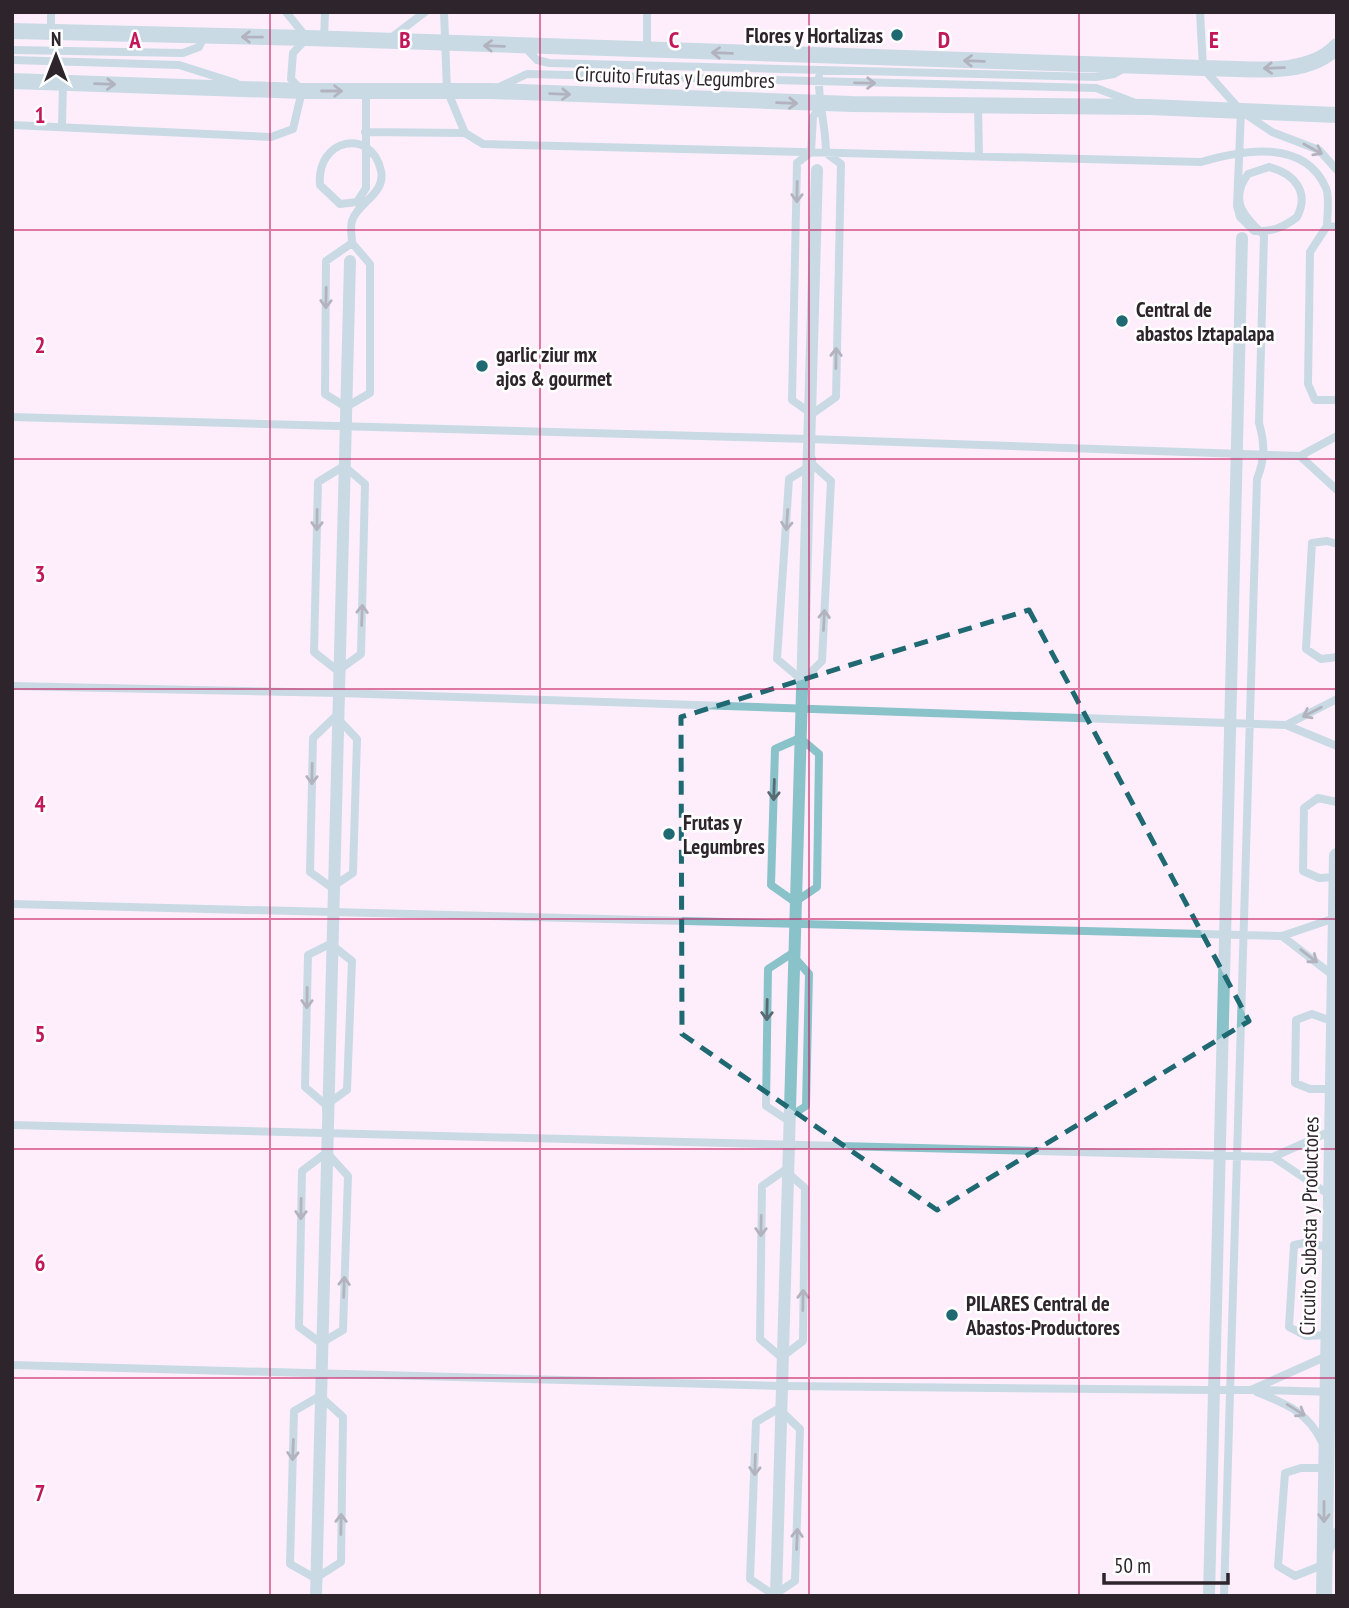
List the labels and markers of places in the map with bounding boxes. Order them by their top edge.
place label: Flores y Hortalizas [745,22,883,49]
marker: Flores y Hortalizas [889,27,905,43]
place label: Central de abastos Iztapalapa [1136,296,1275,347]
marker: Central de abastos Iztapalapa [1114,313,1130,329]
place label: garlic ziur mx ajos & gourmet [496,341,612,392]
marker: garlic ziur mx ajos & gourmet [474,358,490,374]
place label: Frutas y Legumbres [683,809,765,860]
marker: Frutas y Legumbres [661,826,677,842]
place label: PILARES Central de Abastos-Productores [965,1290,1120,1341]
marker: PILARES Central de Abastos-Productores [944,1307,960,1323]

